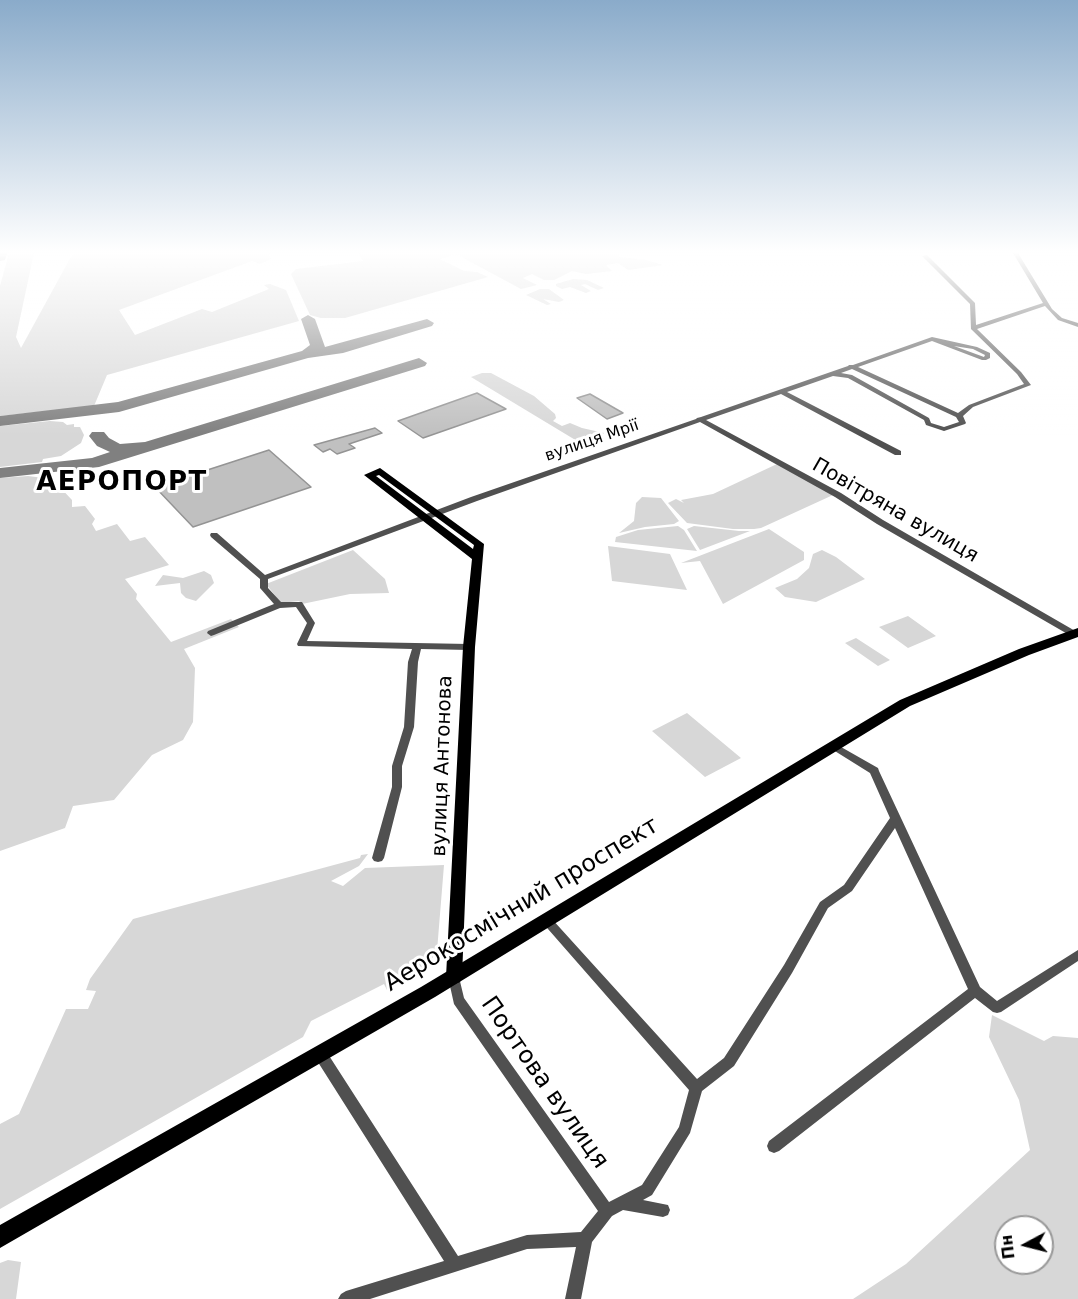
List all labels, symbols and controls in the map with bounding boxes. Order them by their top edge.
street label: вулиця Мрії [543,416,641,466]
street label: Повітряна вулиця [808,454,982,568]
district label: АЕРОПОРТ [36,467,208,499]
street label: вулиця Антонова [428,675,458,857]
street label: Аерокосмічний проспект [380,812,664,998]
street label: Портова вулиця [474,992,614,1174]
north arrow [994,1215,1054,1275]
text: Пн [997,1234,1019,1260]

